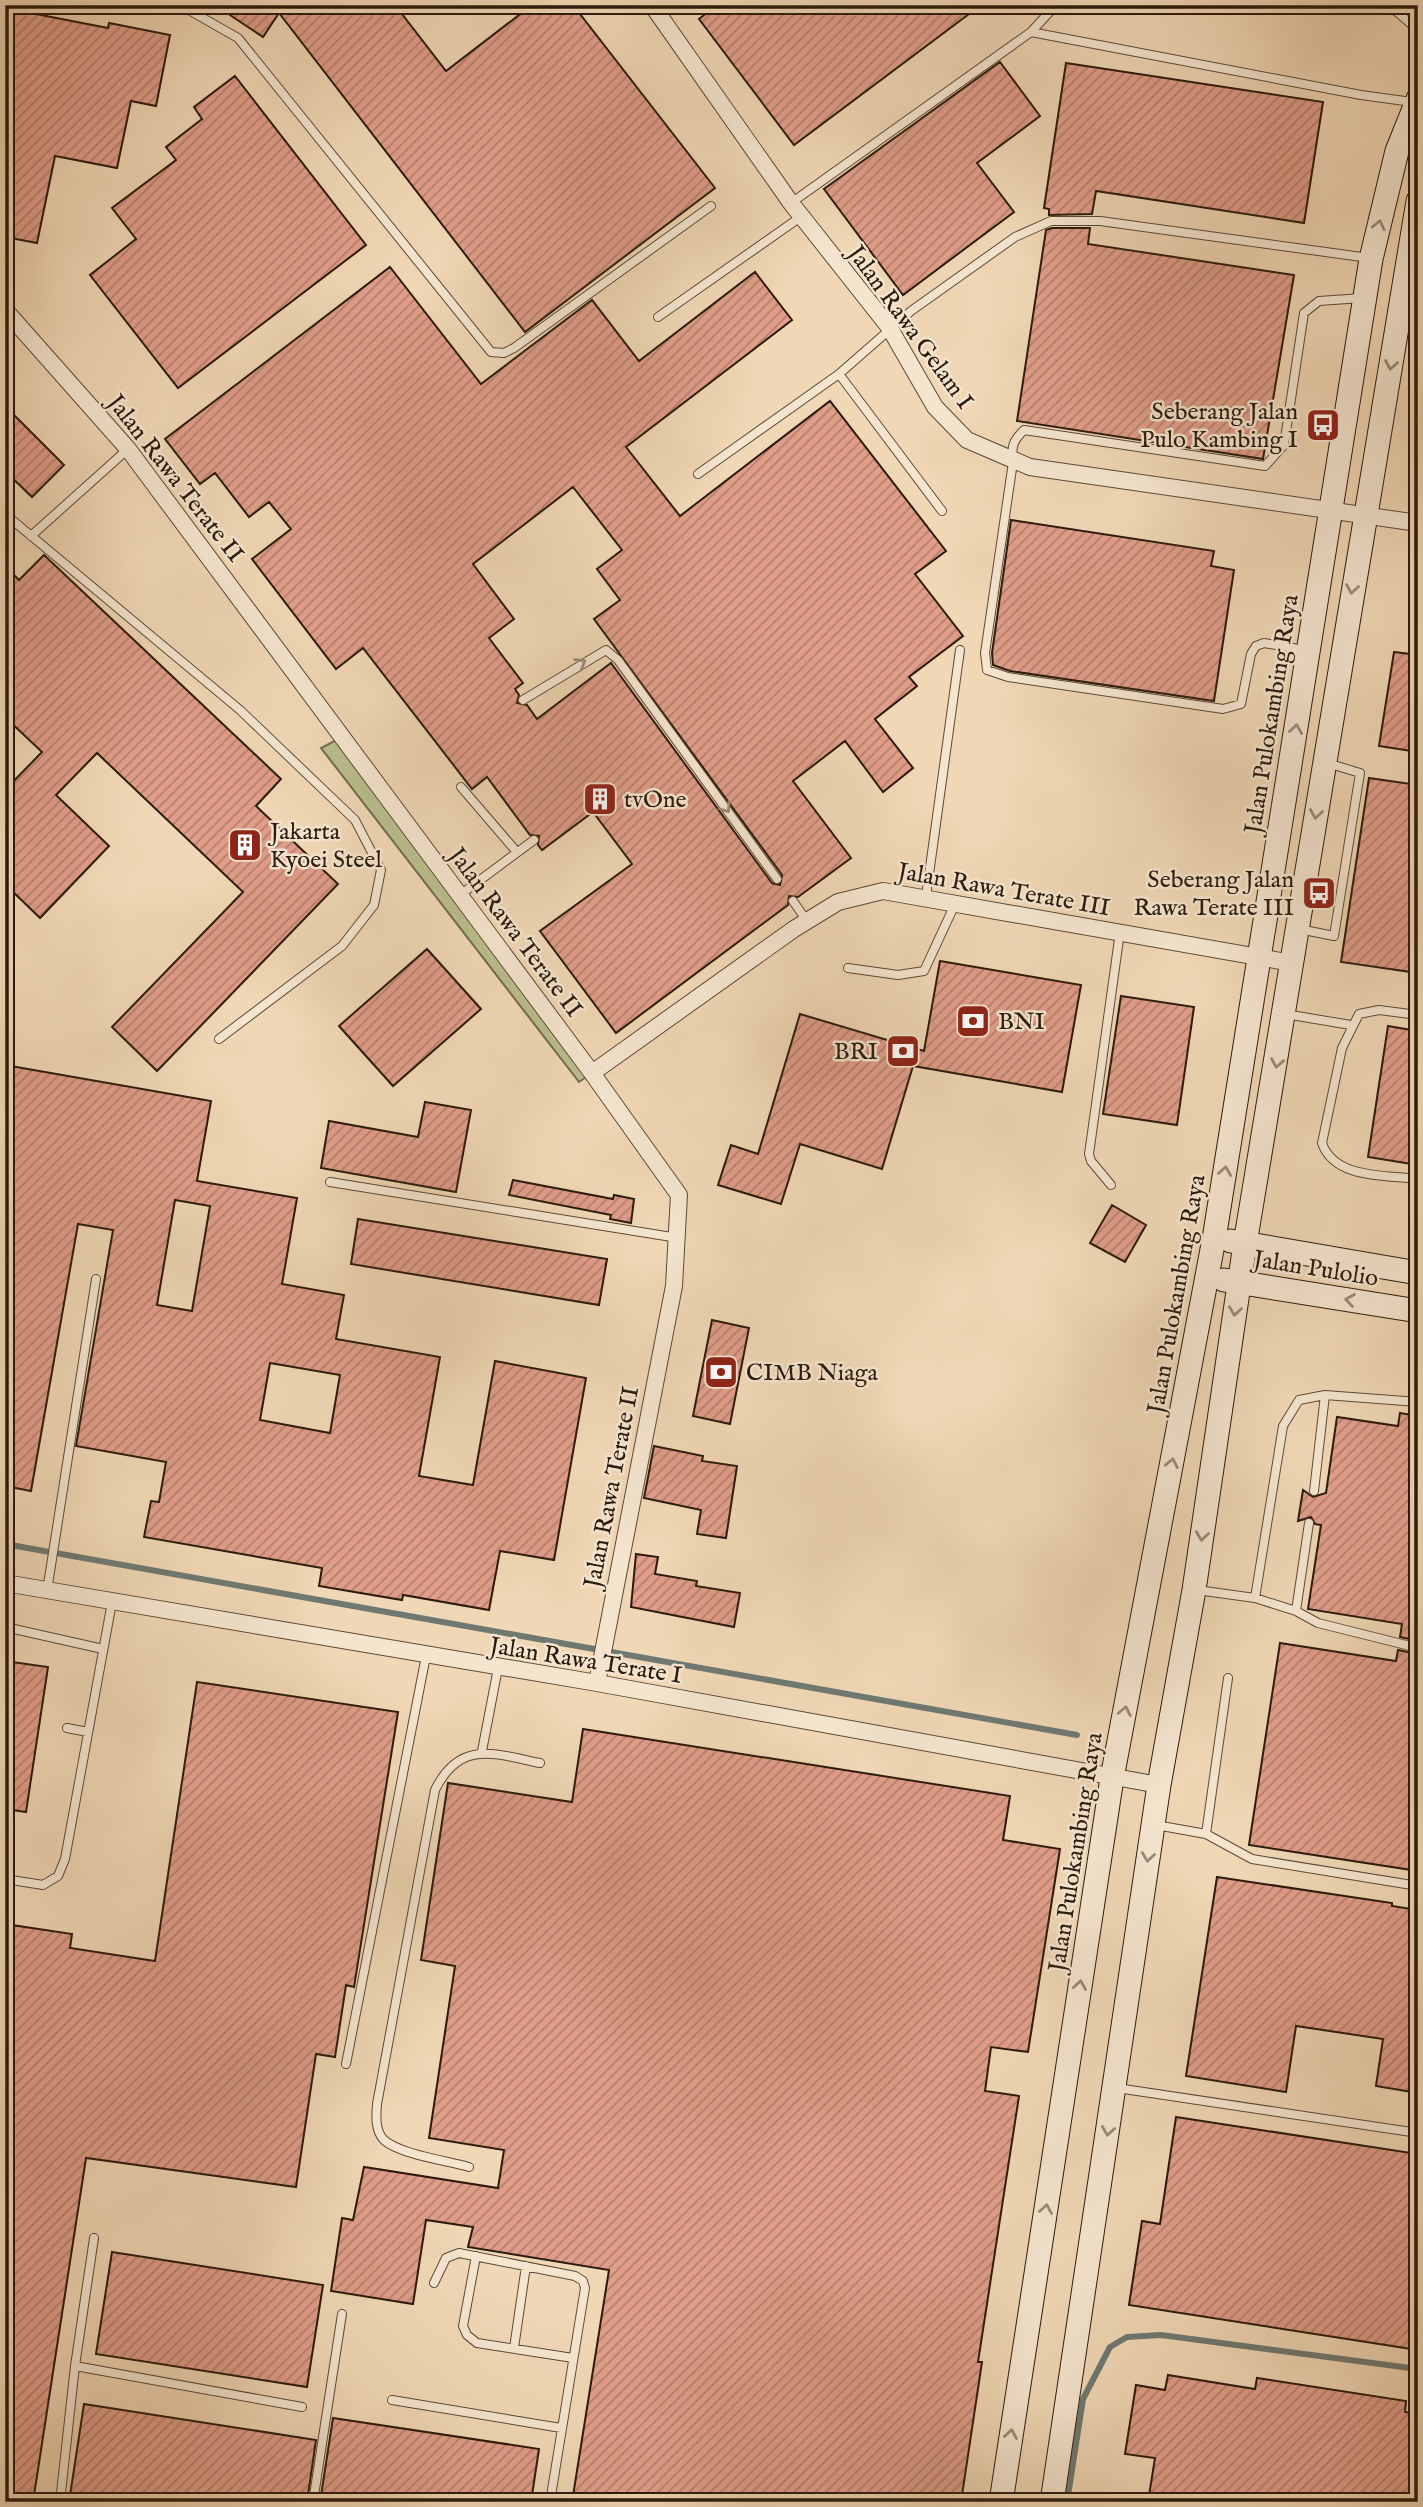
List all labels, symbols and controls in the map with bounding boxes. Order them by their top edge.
one-way arrow [1371,219,1385,231]
street label: Jalan Rawa Gelam I [838,237,980,416]
one-way arrow [1384,359,1399,371]
street label: Jalan Rawa Terate II [98,386,250,569]
place label: Seberang Jalan Pulo Kambing I [1140,397,1298,456]
bus stop icon: Seberang Jalan Pulo Kambing I [1304,406,1342,444]
one-way arrow [1345,583,1360,595]
street label: Jalan Pulokambing Raya [1238,592,1307,839]
one-way arrow [573,659,586,672]
one-way arrow [1288,723,1303,735]
building icon: tvOne [581,780,619,818]
place label: tvOne [624,785,687,816]
one-way arrow [718,801,730,813]
one-way arrow [1309,808,1324,820]
place label: Jakarta Kyoei Steel [267,817,382,876]
building icon: Jakarta Kyoei Steel [226,826,264,864]
street label: Jalan Rawa Terate II [439,839,589,1024]
street label: Jalan Rawa Terate III [892,856,1112,924]
place label: Seberang Jalan Rawa Terate III [1133,865,1294,924]
bus stop icon: Seberang Jalan Rawa Terate III [1300,874,1338,912]
bank icon: BNI [954,1002,992,1040]
place label: BNI [998,1007,1045,1038]
bank icon: BRI [884,1032,922,1070]
place label: BRI [834,1037,878,1068]
one-way arrow [1270,1057,1285,1068]
one-way arrow [1217,1166,1232,1177]
street label: Jalan Pulokambing Raya [1141,1172,1214,1419]
street label: Jalan Pulolio [1248,1244,1380,1295]
one-way arrow [1344,1293,1356,1308]
one-way arrow [1228,1305,1243,1317]
bank icon: CIMB Niaga [702,1353,740,1391]
place label: CIMB Niaga [746,1358,879,1389]
street label: Jalan Rawa Terate II [577,1384,647,1594]
one-way arrow [1164,1457,1179,1469]
one-way arrow [1195,1530,1210,1542]
street label: Jalan Rawa Terate I [484,1630,684,1692]
one-way arrow [1117,1705,1132,1716]
street label: Jalan Pulokambing Raya [1042,1730,1111,1977]
one-way arrow [1141,1851,1156,1863]
one-way arrow [1073,1979,1088,1990]
one-way arrow [1101,2125,1116,2137]
one-way arrow [1038,2204,1053,2215]
one-way arrow [1003,2428,1018,2440]

